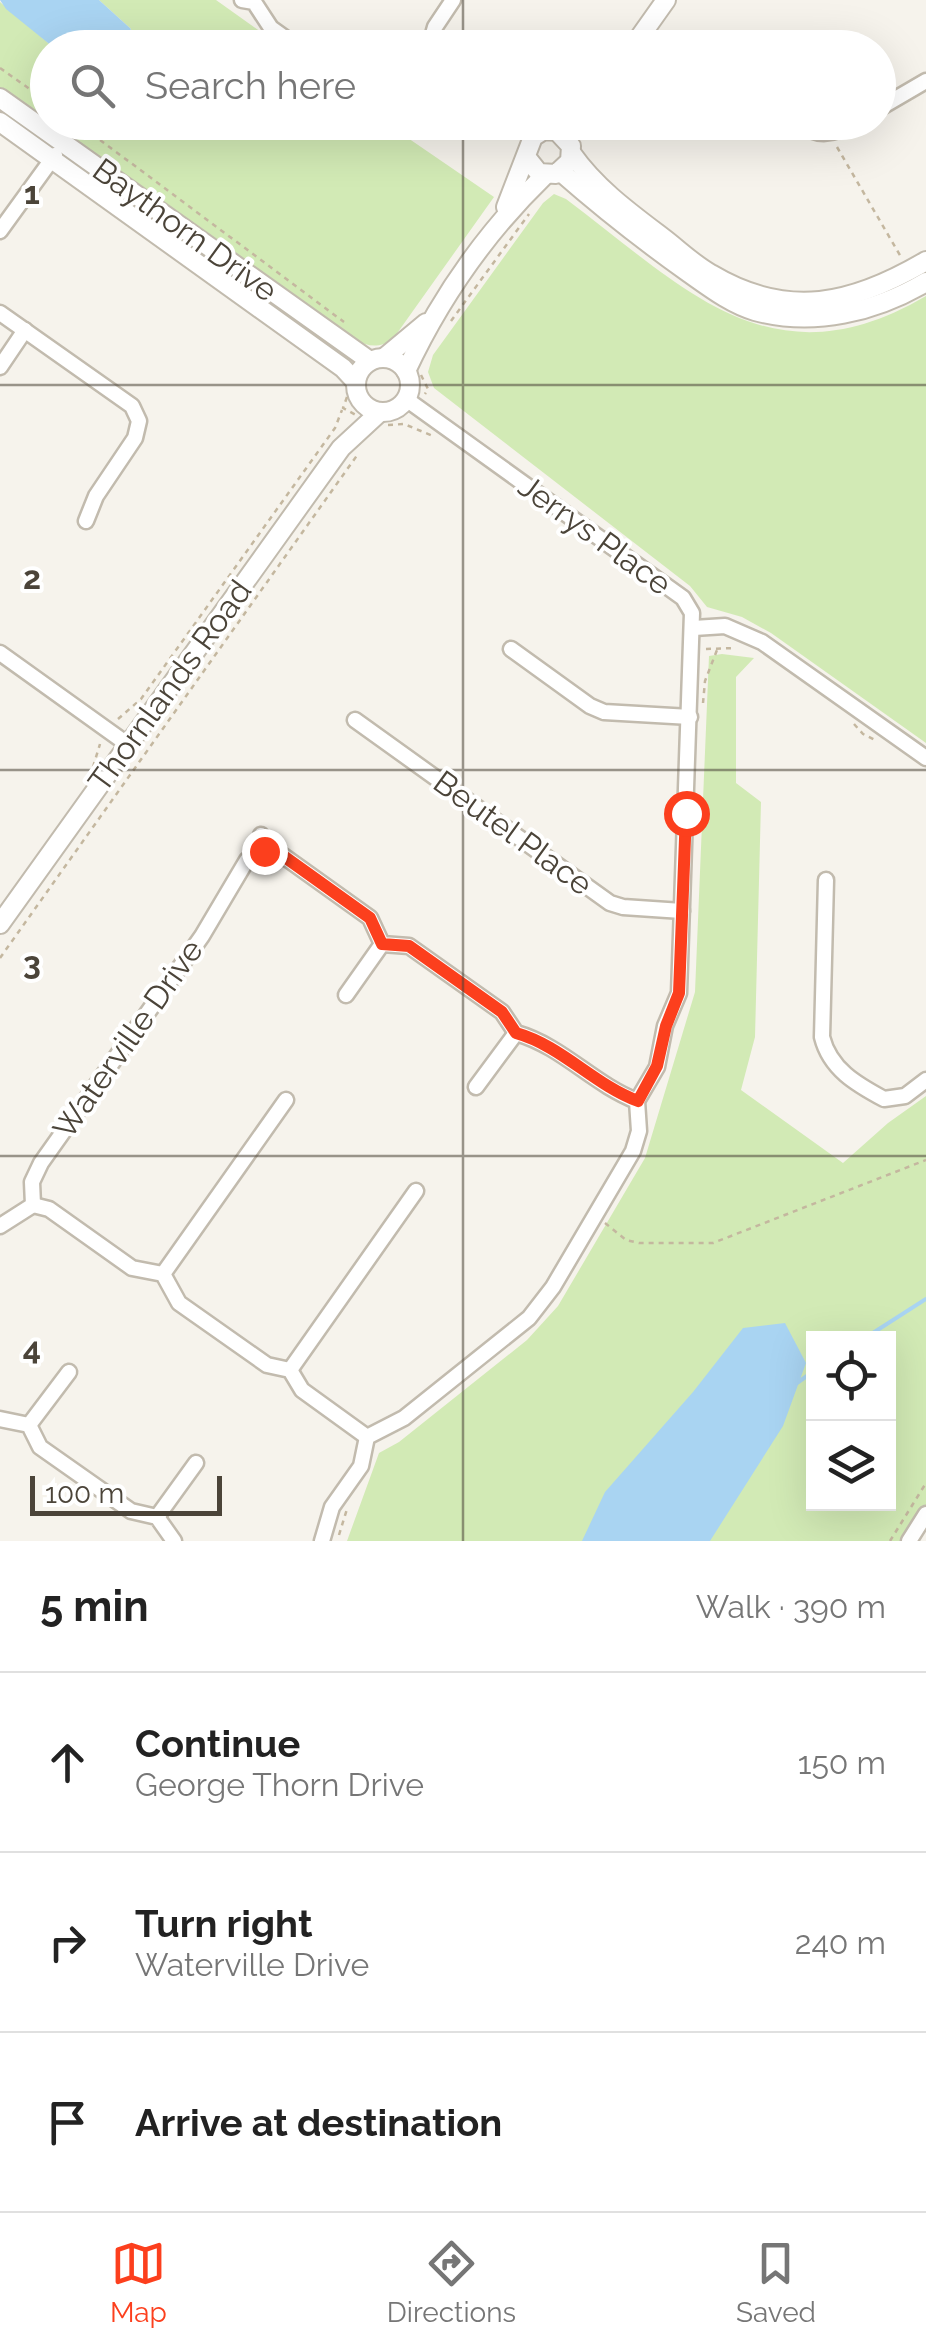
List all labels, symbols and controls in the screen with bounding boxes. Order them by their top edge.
search box [30,30,896,140]
icon: search [65,58,120,113]
text: Search here [145,63,356,108]
street label: Baythorn Drive [86,150,285,309]
text: 1 [24,174,40,211]
street label: Jerrys Place [512,467,679,602]
text: 2 [23,559,41,596]
street label: Thornlands Road [81,573,259,799]
street label: Beutel Place [427,763,600,902]
route start [664,791,710,837]
route end [242,829,288,875]
street label: Waterville Drive [45,932,210,1145]
text: 3 [23,944,41,981]
text: 4 [23,1330,41,1367]
map controls [806,1331,896,1511]
button: locate [806,1331,896,1421]
button: layers [806,1421,896,1511]
scale bar [30,1471,222,1516]
text: 100 m [45,1477,124,1510]
text: 5 min [40,1582,149,1631]
text: Walk · 390 m [696,1588,886,1625]
text: Continue [135,1721,300,1766]
icon: ahead [40,1735,95,1790]
text: 150 m [798,1744,886,1781]
text: George Thorn Drive [135,1766,424,1803]
text: Turn right [135,1901,312,1946]
icon: right [40,1915,95,1970]
text: 240 m [795,1924,886,1961]
text: Waterville Drive [135,1946,369,1983]
icon: arrive [40,2095,95,2150]
text: Arrive at destination [135,2100,502,2145]
tab: Map [110,2236,167,2329]
tab: Directions [387,2236,516,2329]
tab: Saved [736,2236,816,2329]

